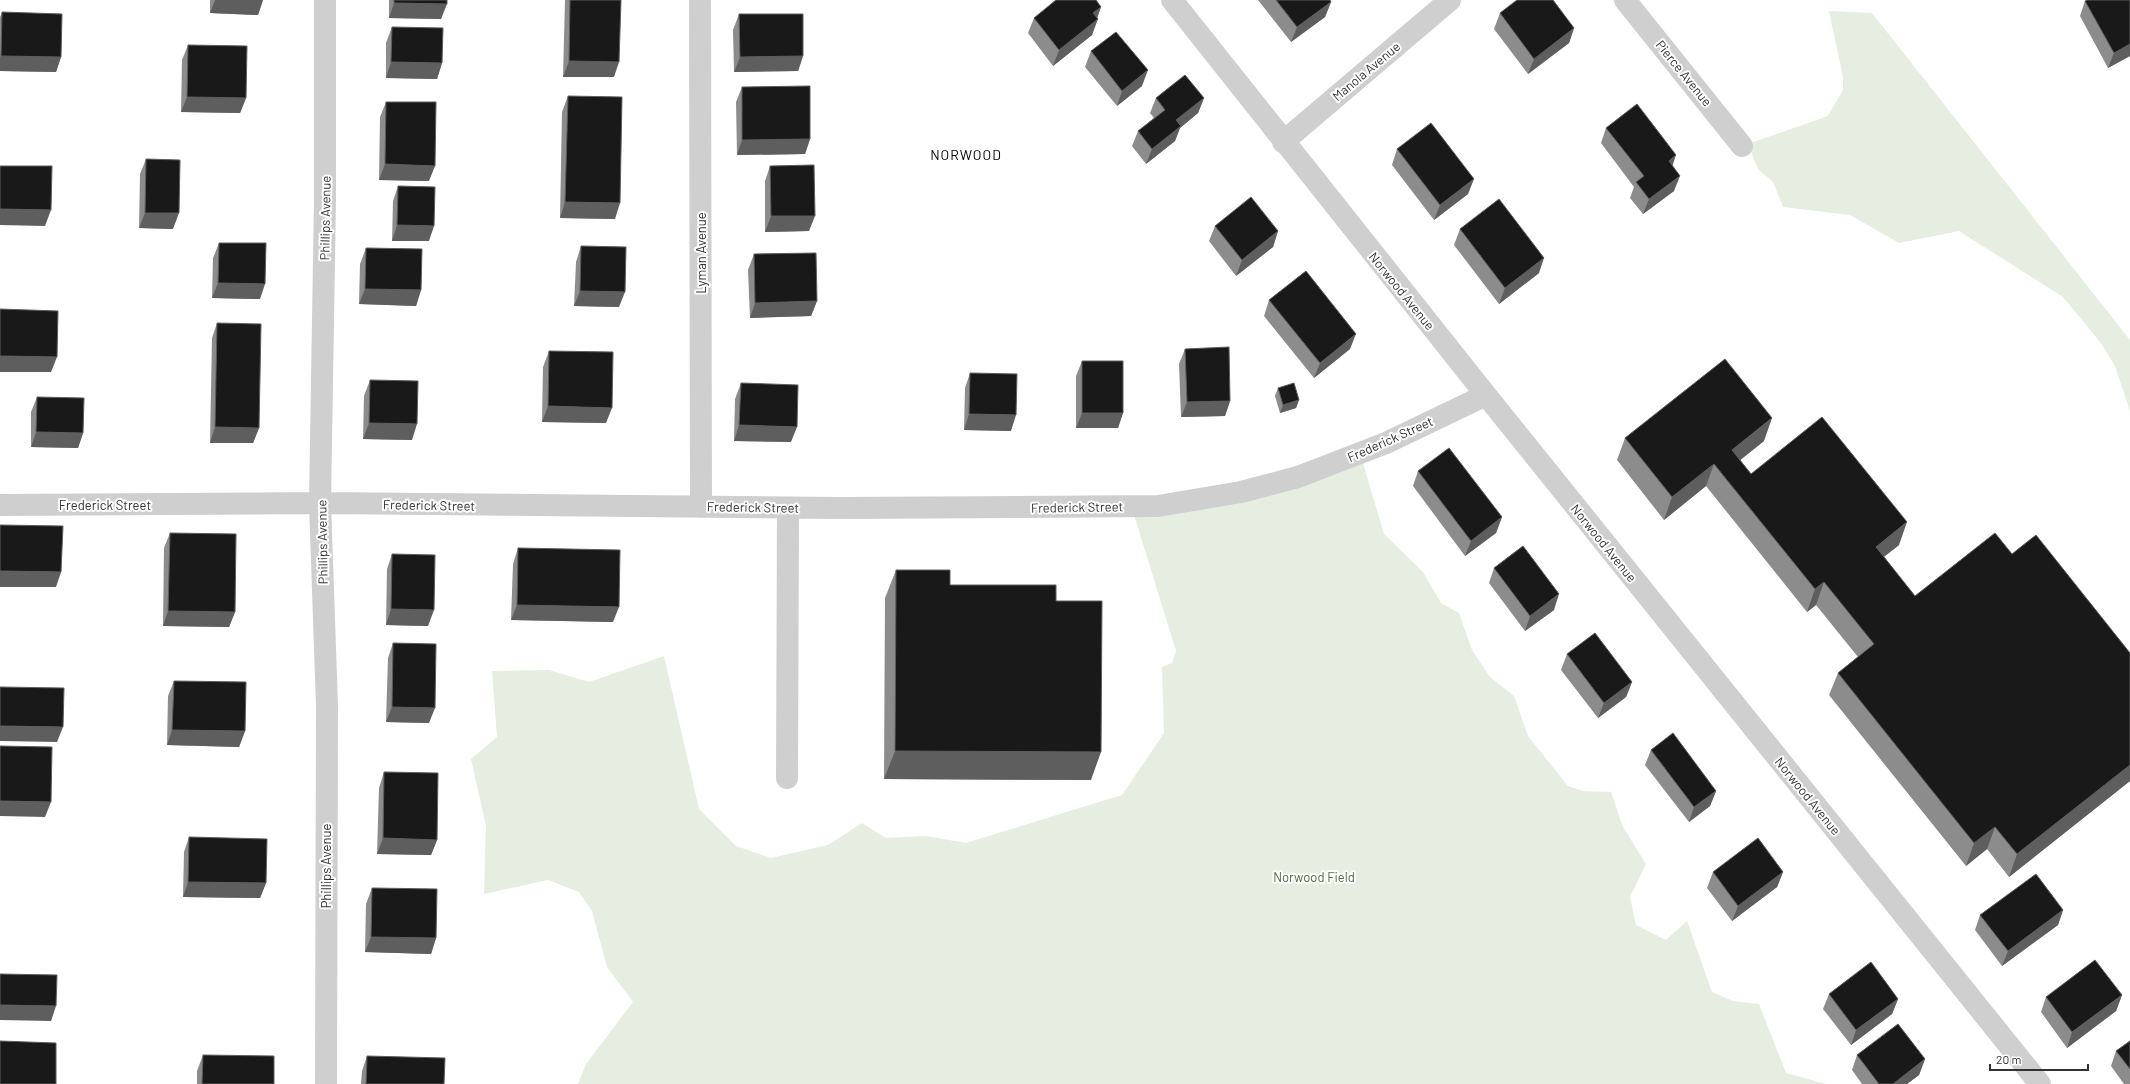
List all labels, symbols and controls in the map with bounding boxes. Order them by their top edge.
street label: Pierce Avenue [1653,37,1715,109]
street label: Manola Avenue [1329,38,1403,104]
district label: NORWOOD [930,146,1002,163]
street label: Phillips Avenue [316,175,334,260]
street label: Lyman Avenue [693,212,709,294]
street label: Norwood Avenue [1366,249,1438,333]
street label: Frederick Street [1345,413,1435,465]
street label: Frederick Street [383,496,475,514]
street label: Frederick Street [59,497,151,513]
street label: Frederick Street [707,498,799,516]
street label: Frederick Street [1031,498,1123,516]
street label: Phillips Avenue [313,499,331,584]
street label: Norwood Avenue [1568,501,1640,585]
street label: Norwood Avenue [1772,754,1844,838]
street label: Phillips Avenue [318,824,334,908]
park label: Norwood Field [1273,869,1355,885]
scale bar [1990,1046,2088,1072]
text: 20 m [1996,1052,2022,1066]

